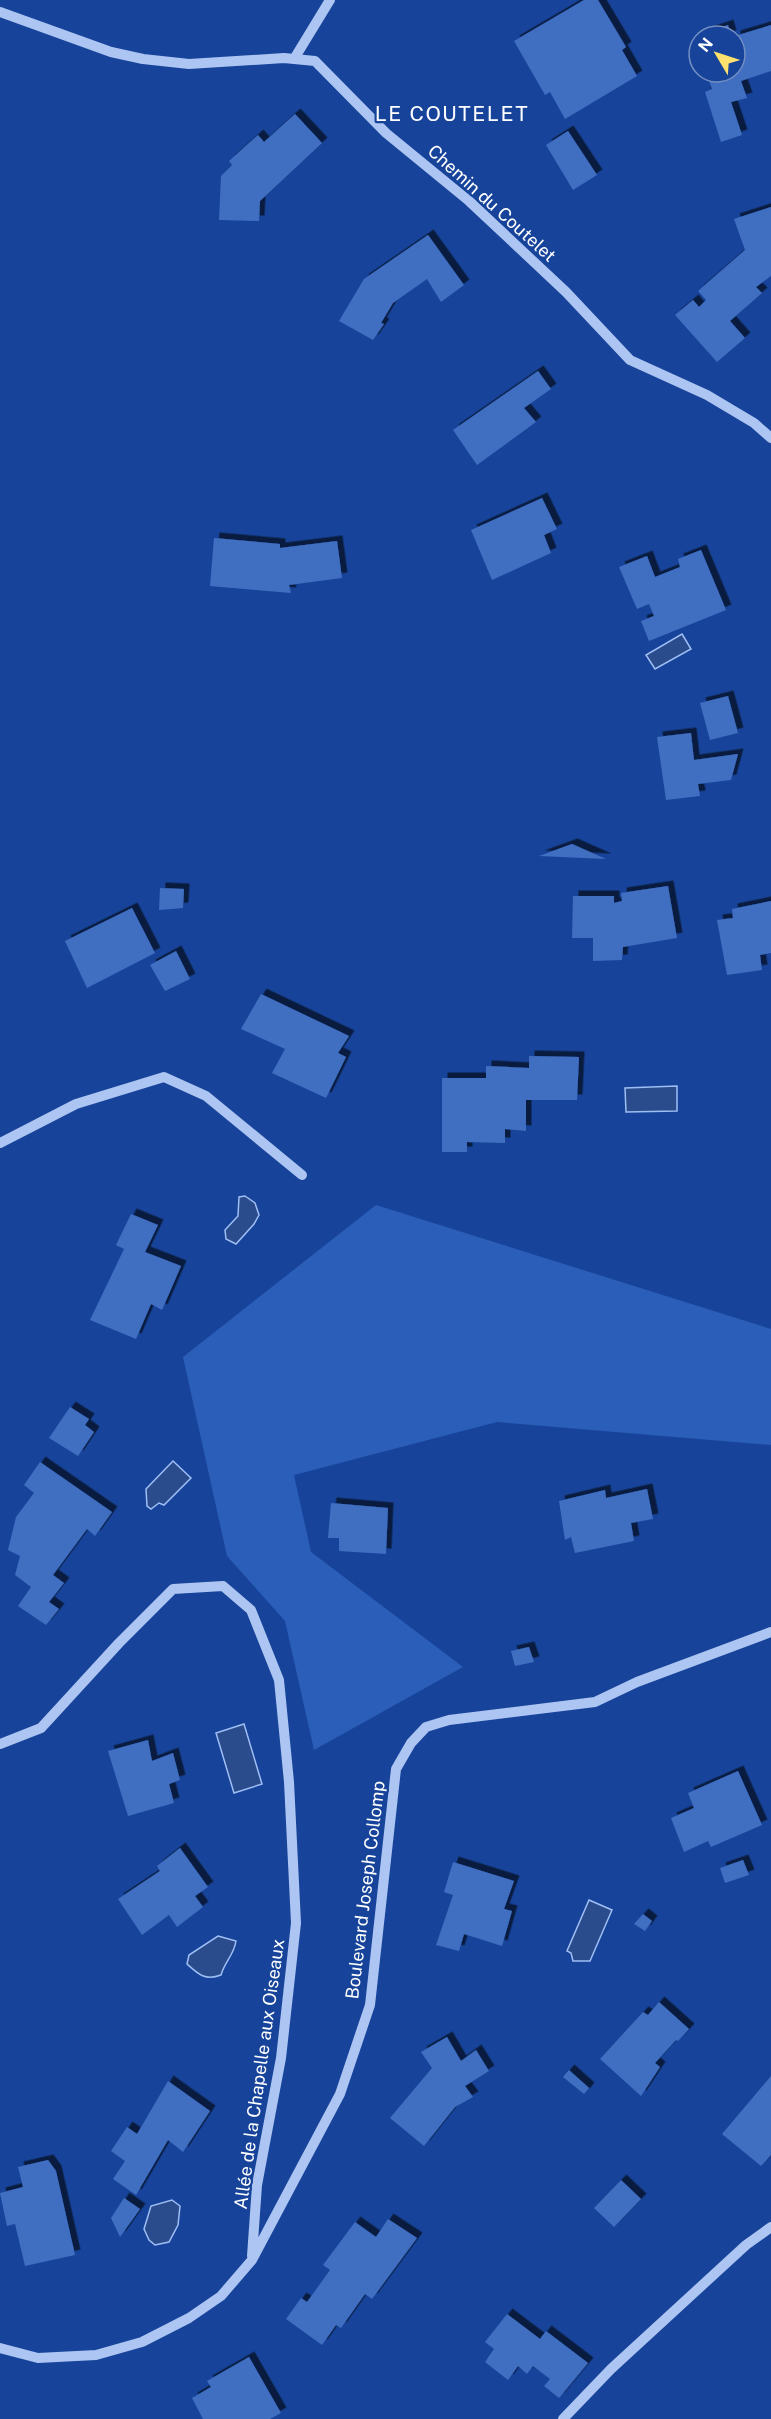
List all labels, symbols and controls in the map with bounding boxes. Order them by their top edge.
north arrow [687,24,747,84]
text: N [694,34,717,56]
district label: LE COUTELET [375,101,529,126]
street label: Chemin du Coutelet [424,140,560,266]
street label: Boulevard Joseph Collomp [341,1780,389,2000]
street label: Allée de la Chapelle aux Oiseaux [230,1937,288,2211]

